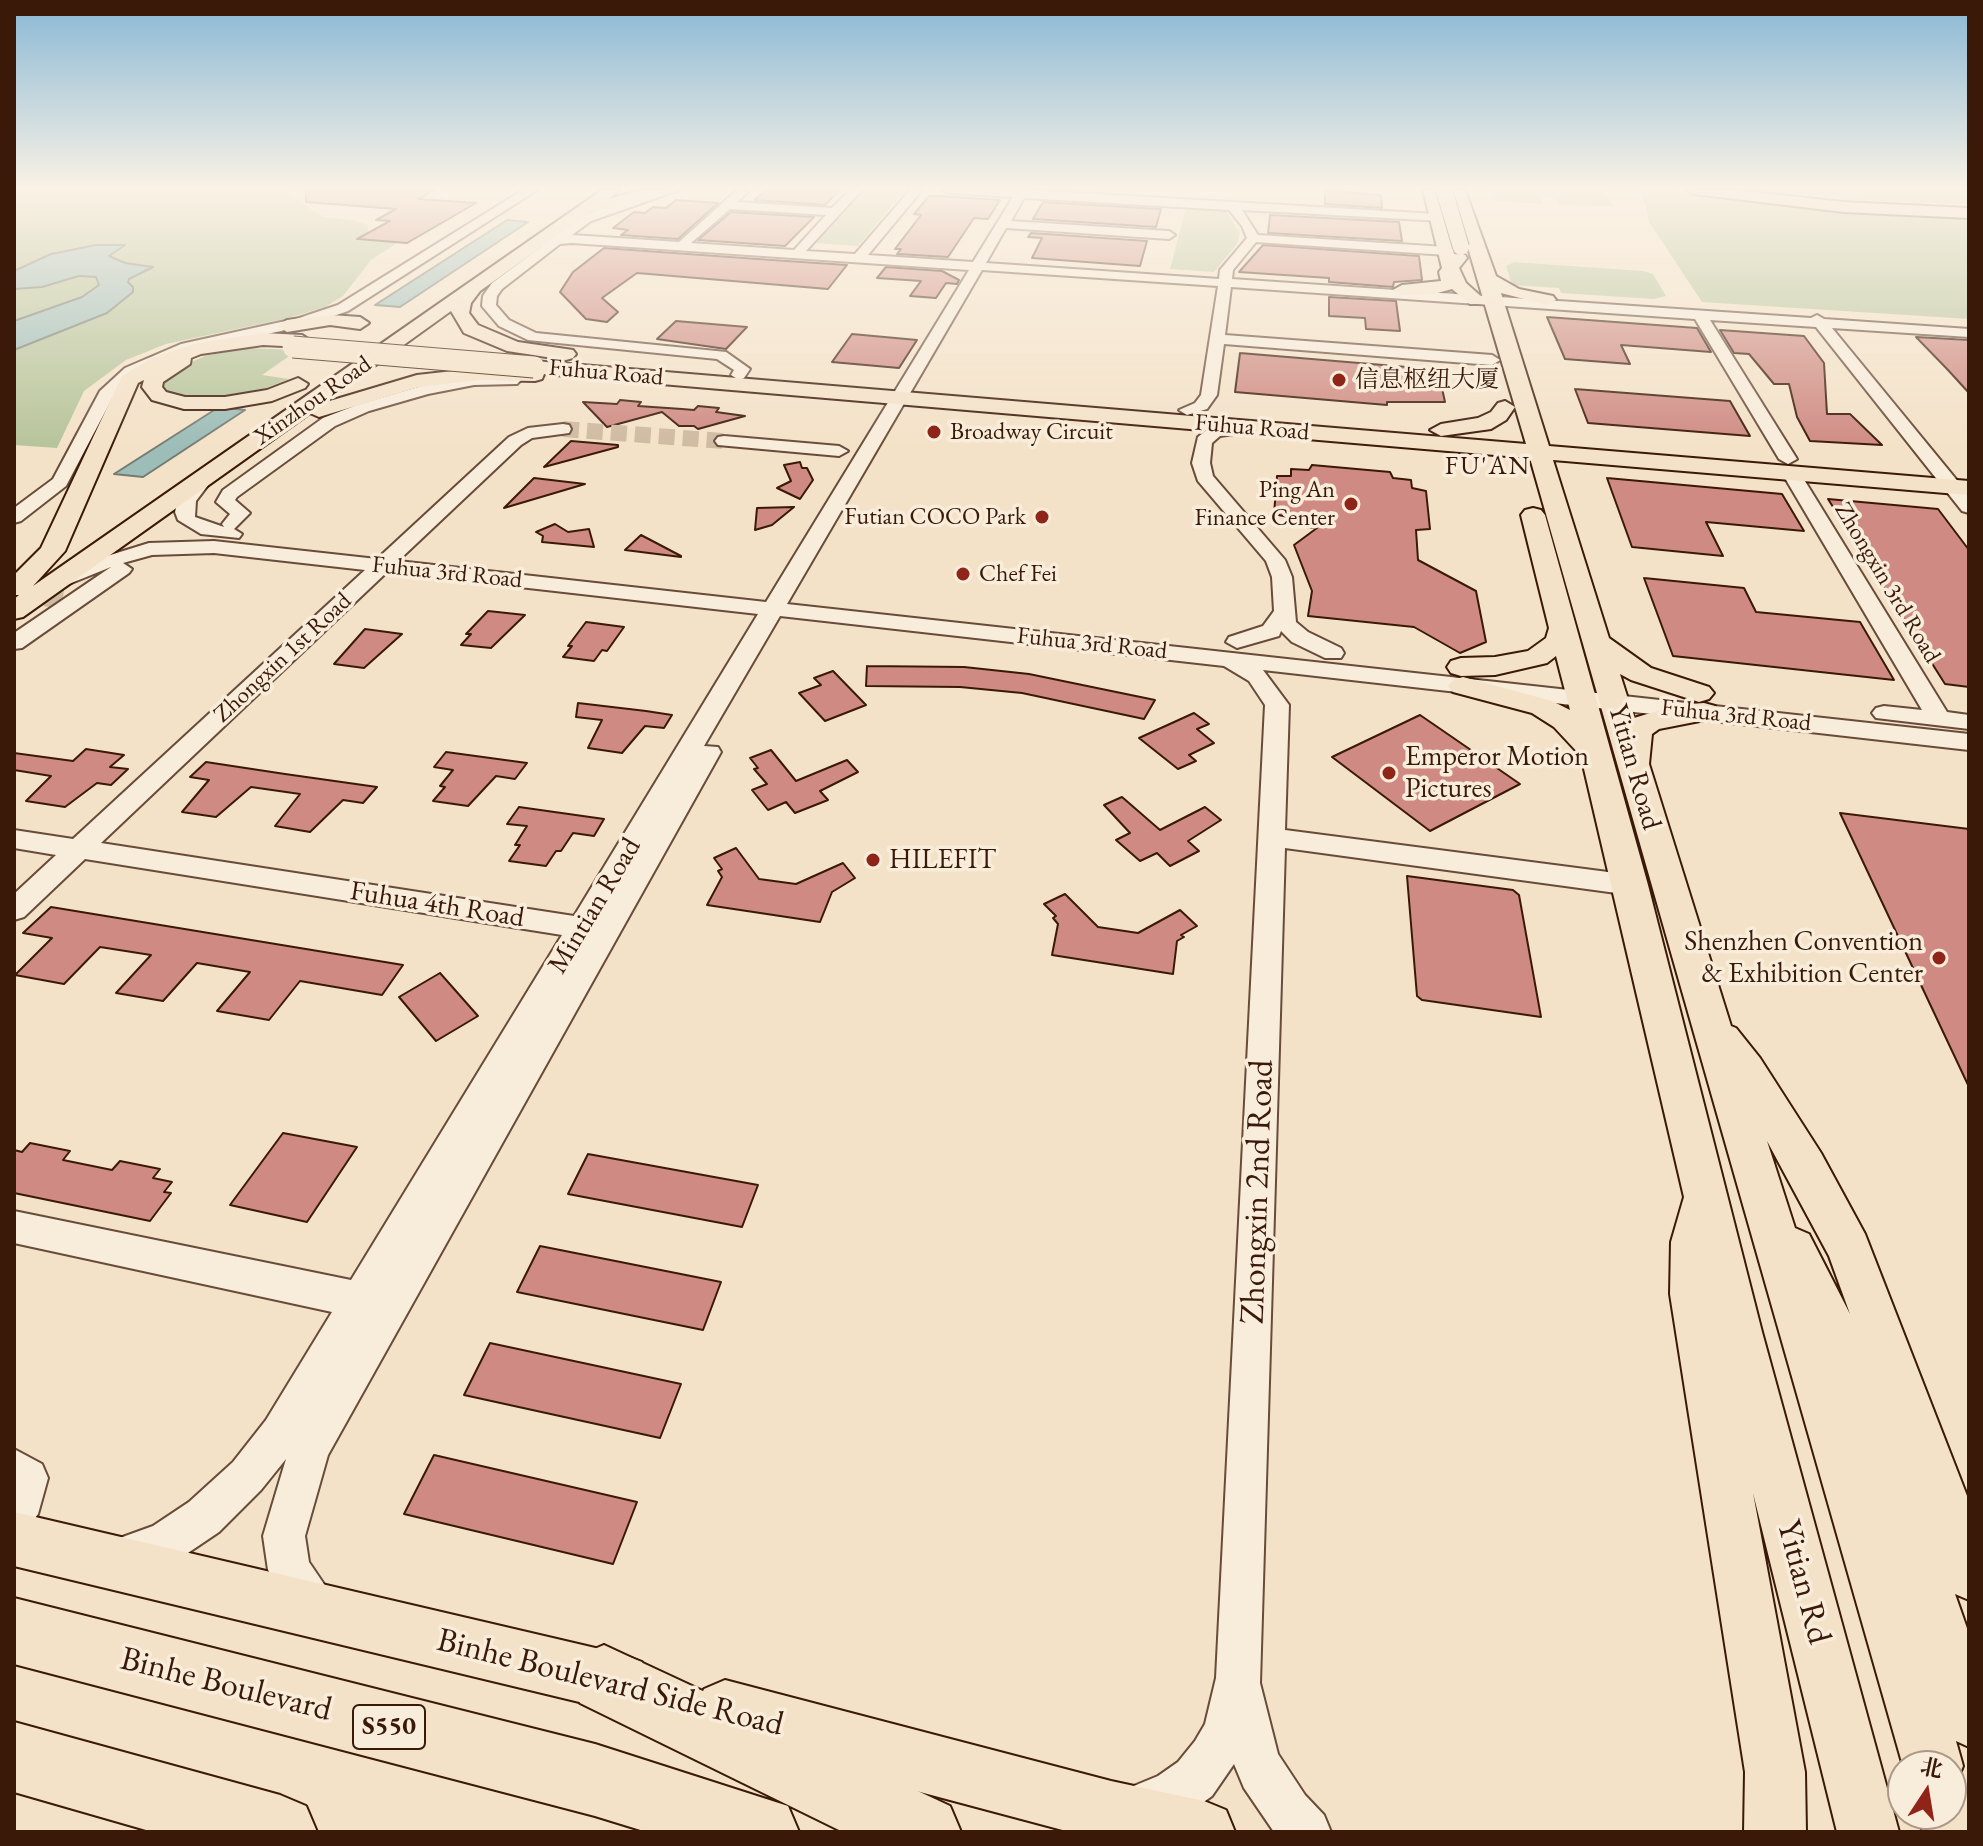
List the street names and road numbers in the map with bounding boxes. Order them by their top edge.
street label: Xinzhou Road [249,350,377,452]
street label: Fuhua Road [548,354,664,392]
street label: Fuhua Road [1194,409,1310,447]
street label: Zhongxin 3rd Road [1828,497,1946,669]
street label: Fuhua 3rd Road [370,551,524,595]
street label: Zhongxin 1st Road [208,587,358,729]
street label: Fuhua 3rd Road [1015,622,1169,666]
street label: Fuhua 3rd Road [1659,694,1813,738]
street label: Yitian Road [1600,700,1668,834]
street label: Mintian Road [541,832,649,980]
street label: Fuhua 4th Road [348,875,526,935]
street label: Zhongxin 2nd Road [1233,1059,1283,1325]
street label: Yitian Rd [1767,1516,1839,1648]
street label: Binhe Boulevard Side Road [432,1620,788,1746]
street label: Binhe Boulevard [116,1639,336,1731]
road number: S550 [353,1705,425,1749]

